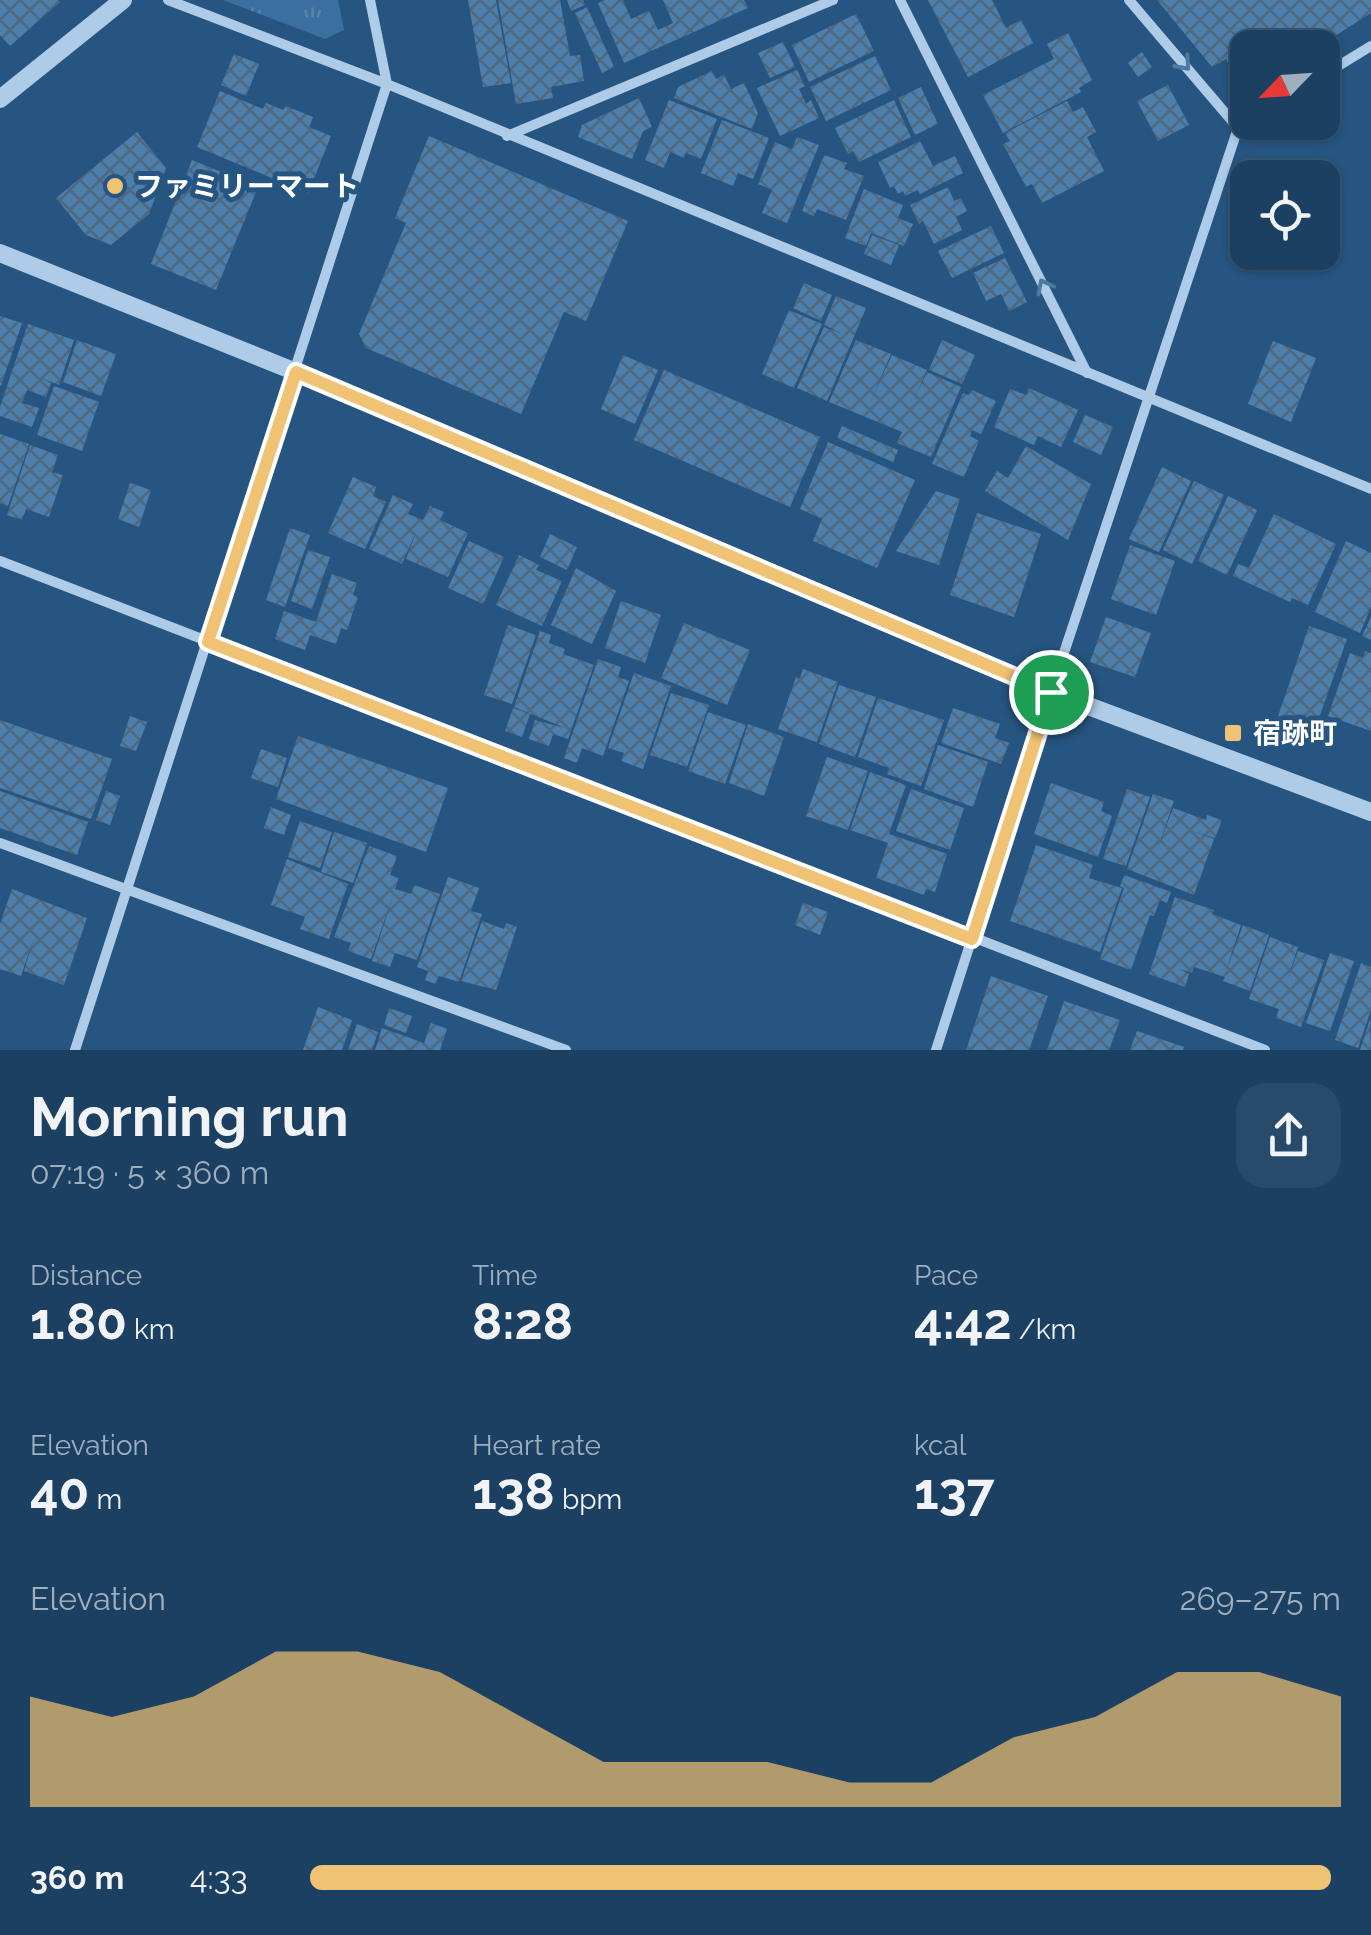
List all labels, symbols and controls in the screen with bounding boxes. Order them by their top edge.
north arrow [1230,30,1340,140]
map controls [1230,30,1340,270]
one-way arrow [1172,52,1190,71]
button: locate [1230,160,1340,270]
place label: ファミリーマート [135,170,359,203]
marker: ファミリーマート [104,175,126,197]
one-way arrow [1036,279,1056,297]
pin [1009,650,1094,735]
icon: arrive [1024,665,1079,720]
place label: 宿跡町 [1253,717,1337,750]
marker: 宿跡町 [1222,722,1244,744]
button: share [1236,1083,1341,1188]
text: Morning run [30,1084,349,1149]
text: 07:19 · 5 × 360 m [30,1154,269,1191]
text: Distance [30,1259,142,1292]
text: Time [472,1259,537,1292]
text: Pace [914,1259,978,1292]
text: 1.80 [30,1292,127,1351]
text: 8:28 [472,1292,573,1351]
text: 4:42 [914,1292,1012,1351]
text: km [127,1313,175,1346]
text: /km [1012,1313,1076,1346]
text: Elevation [30,1429,149,1462]
text: Heart rate [472,1429,601,1462]
text: kcal [914,1429,966,1462]
text: 40 [30,1462,89,1521]
text: 138 [472,1462,555,1521]
text: 137 [914,1462,995,1521]
text: m [89,1483,122,1516]
text: bpm [555,1483,622,1516]
text: Elevation [30,1580,166,1617]
text: 269–275 m [1180,1580,1341,1617]
text: 360 m [30,1859,124,1896]
text: 4:33 [190,1859,248,1896]

